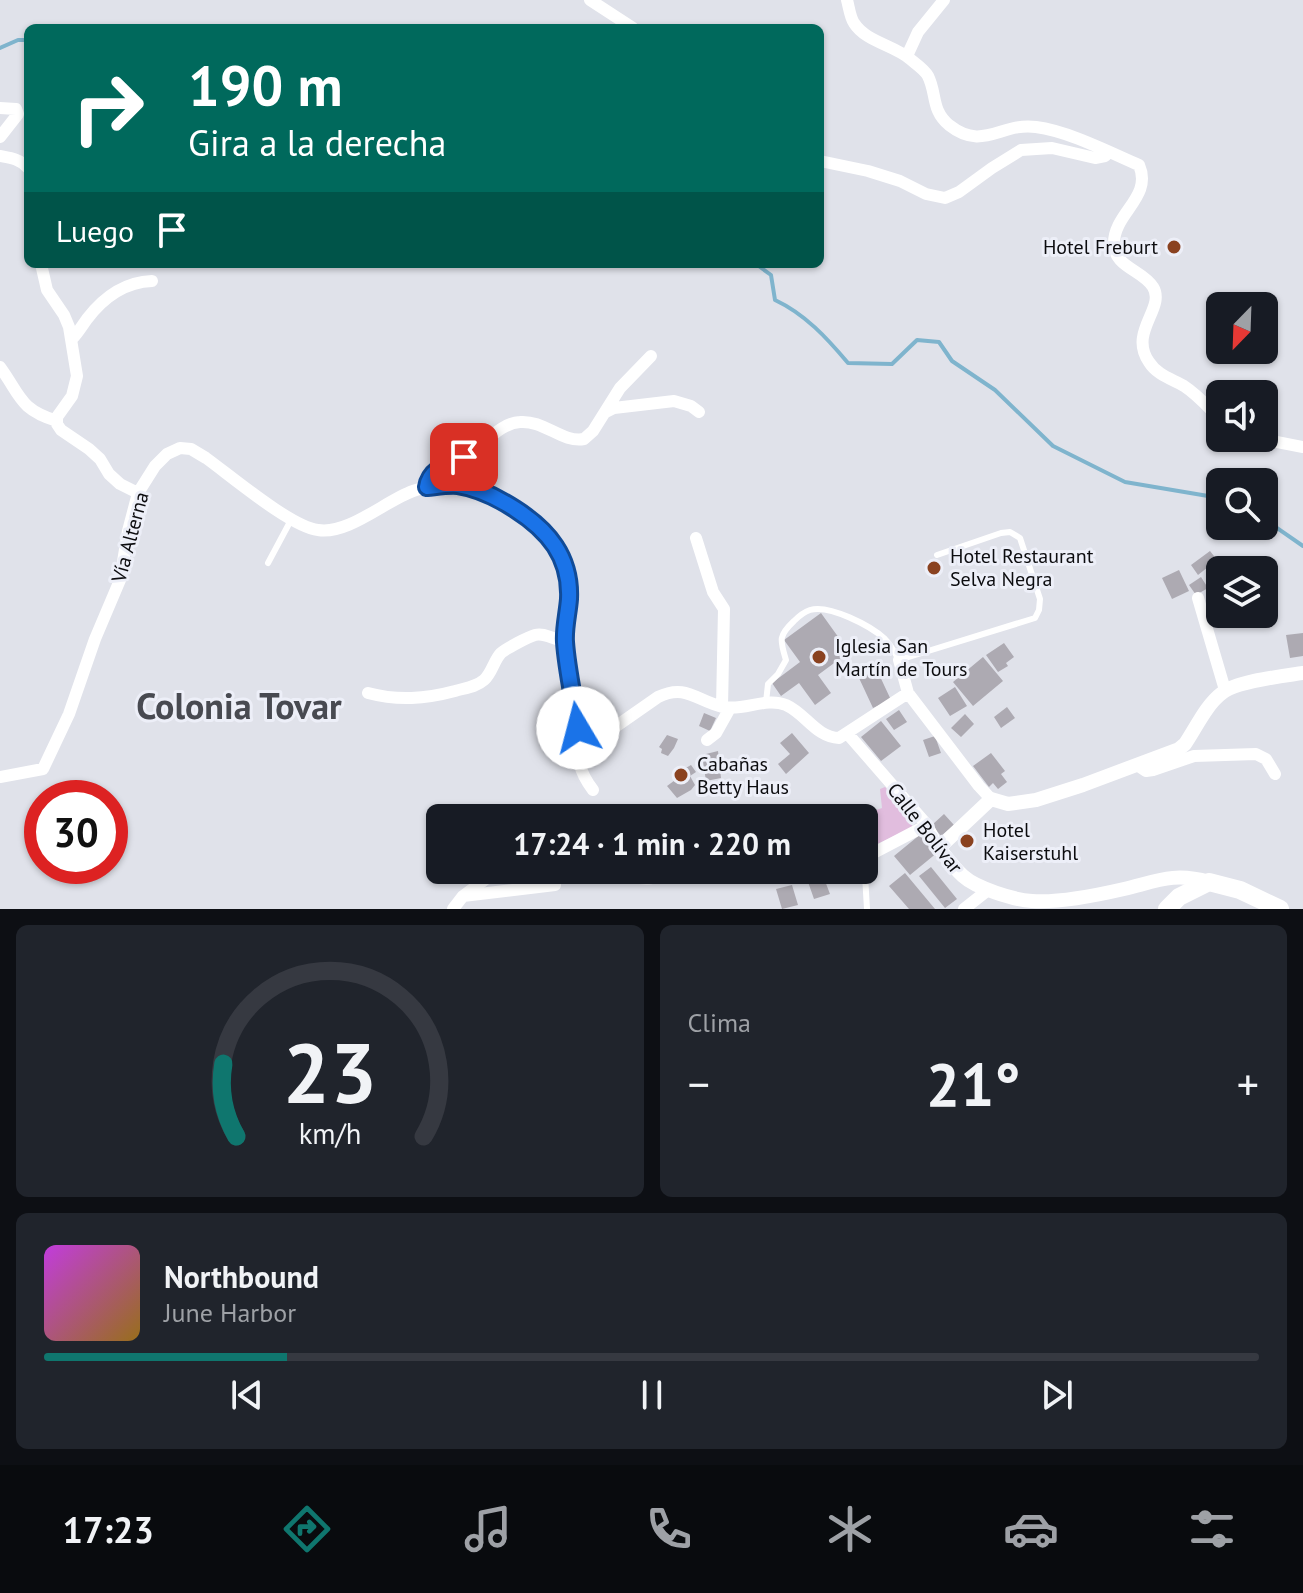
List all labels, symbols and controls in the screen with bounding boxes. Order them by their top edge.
text: 190 m [188,49,343,121]
icon: right [56,56,160,160]
text: Gira a la derecha [188,119,446,166]
icon: arrive [150,208,194,252]
text: Luego [56,211,134,250]
place label: Hotel Freburt [1043,234,1158,260]
marker: Hotel Freburt [1165,238,1183,256]
north arrow [1206,292,1278,364]
map controls [1206,292,1278,628]
button: sound [1206,380,1278,452]
pin [430,423,498,491]
icon: arrive [442,435,486,479]
button: search [1206,468,1278,540]
street label: Vía Alterna [105,489,155,586]
place label: Hotel Restaurant Selva Negra [950,543,1094,592]
button: layers [1206,556,1278,628]
marker: Hotel Restaurant Selva Negra [925,559,943,577]
place label: Iglesia San Martín de Tours [835,633,967,682]
marker: Iglesia San Martín de Tours [810,648,828,666]
district label: Colonia Tovar [136,682,342,729]
position arrow [536,686,620,770]
place label: Cabañas Betty Haus [697,751,789,800]
marker: Cabañas Betty Haus [672,766,690,784]
street label: Calle Bolívar [881,777,969,879]
speed limit sign: 30 [24,780,128,884]
place label: Hotel Kaiserstuhl [983,817,1078,866]
text: 17:24 · 1 min · 220 m [513,824,791,863]
marker: Hotel Kaiserstuhl [958,832,976,850]
text: Clima [688,1006,751,1039]
text: 23 [283,1018,377,1126]
text: 21° [926,1045,1020,1123]
text: − [688,1055,710,1112]
text: + [1237,1055,1259,1112]
text: km/h [298,1115,361,1152]
text: Northbound [164,1257,319,1296]
text: June Harbor [164,1296,296,1329]
icon: previous [225,1373,269,1417]
icon: pause [630,1373,674,1417]
icon: next [1035,1373,1079,1417]
icon: directions [279,1501,335,1557]
icon: music [460,1501,516,1557]
icon: phone [641,1501,697,1557]
icon: climate [822,1501,878,1557]
icon: car [1003,1501,1059,1557]
icon: filters [1184,1501,1240,1557]
text: 17:23 [63,1506,154,1553]

